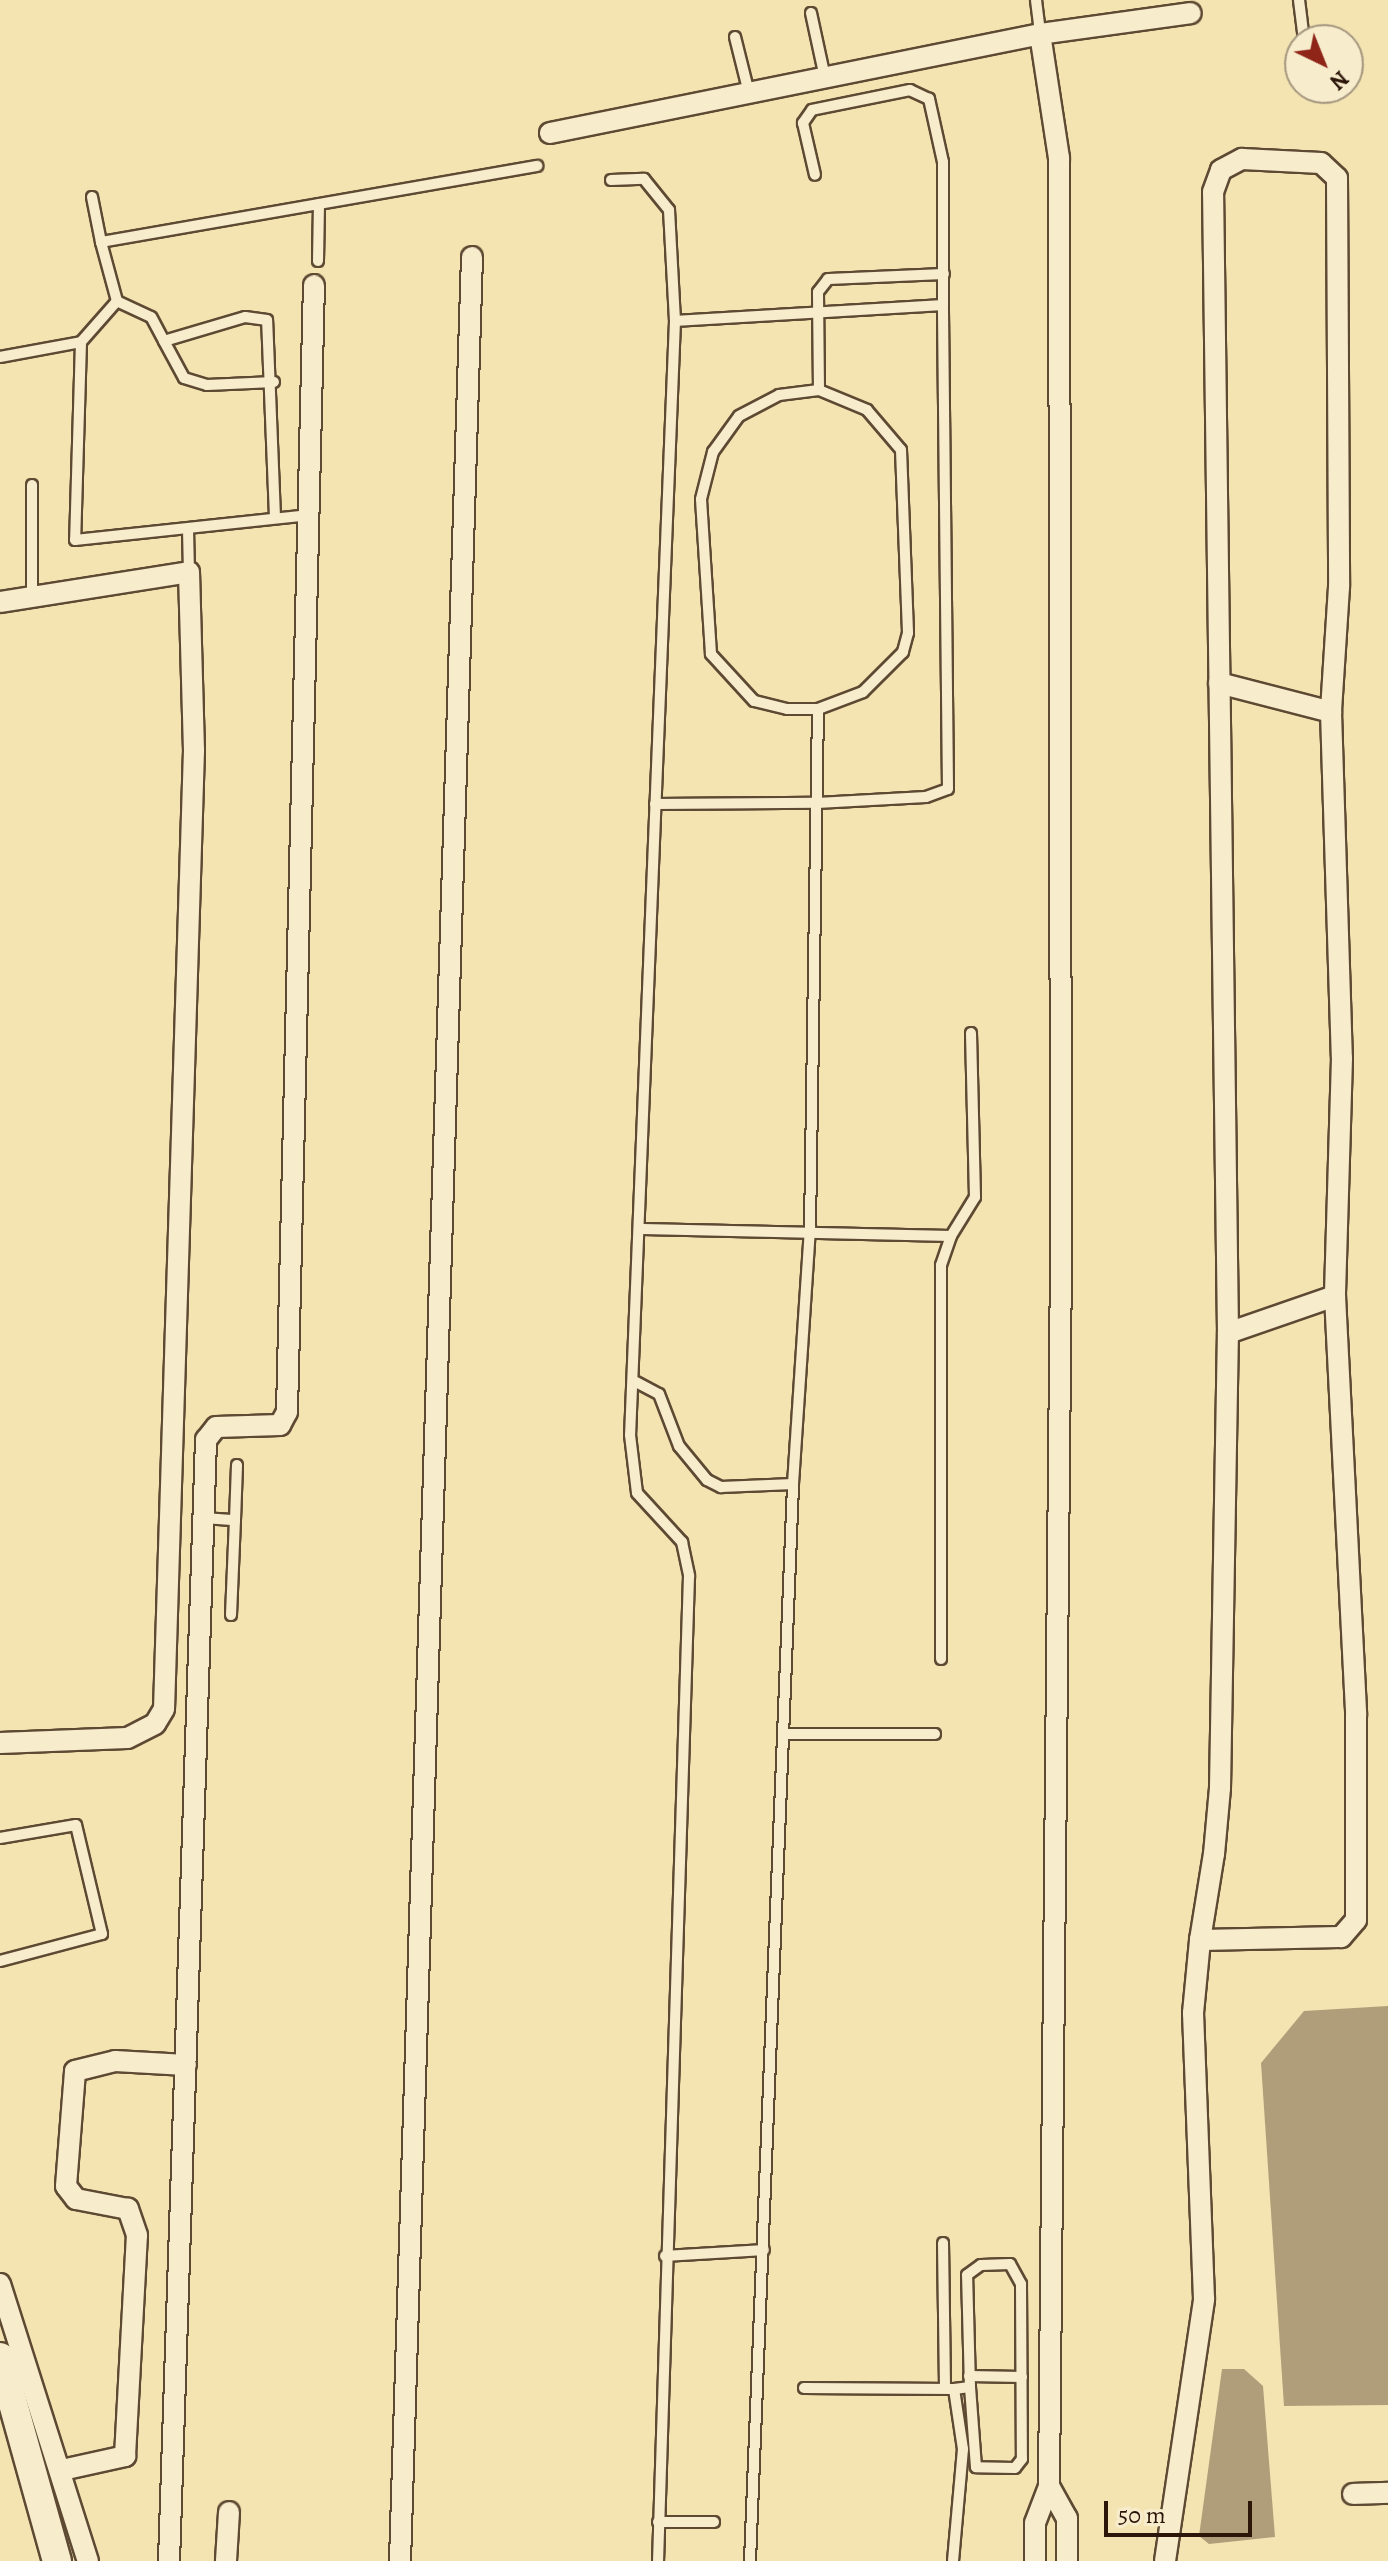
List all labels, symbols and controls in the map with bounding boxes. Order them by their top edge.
north arrow [1284,24,1364,104]
text: N [1323,64,1355,97]
scale bar [1108,2485,1256,2535]
text: 50 m [1118,2499,1166,2531]

